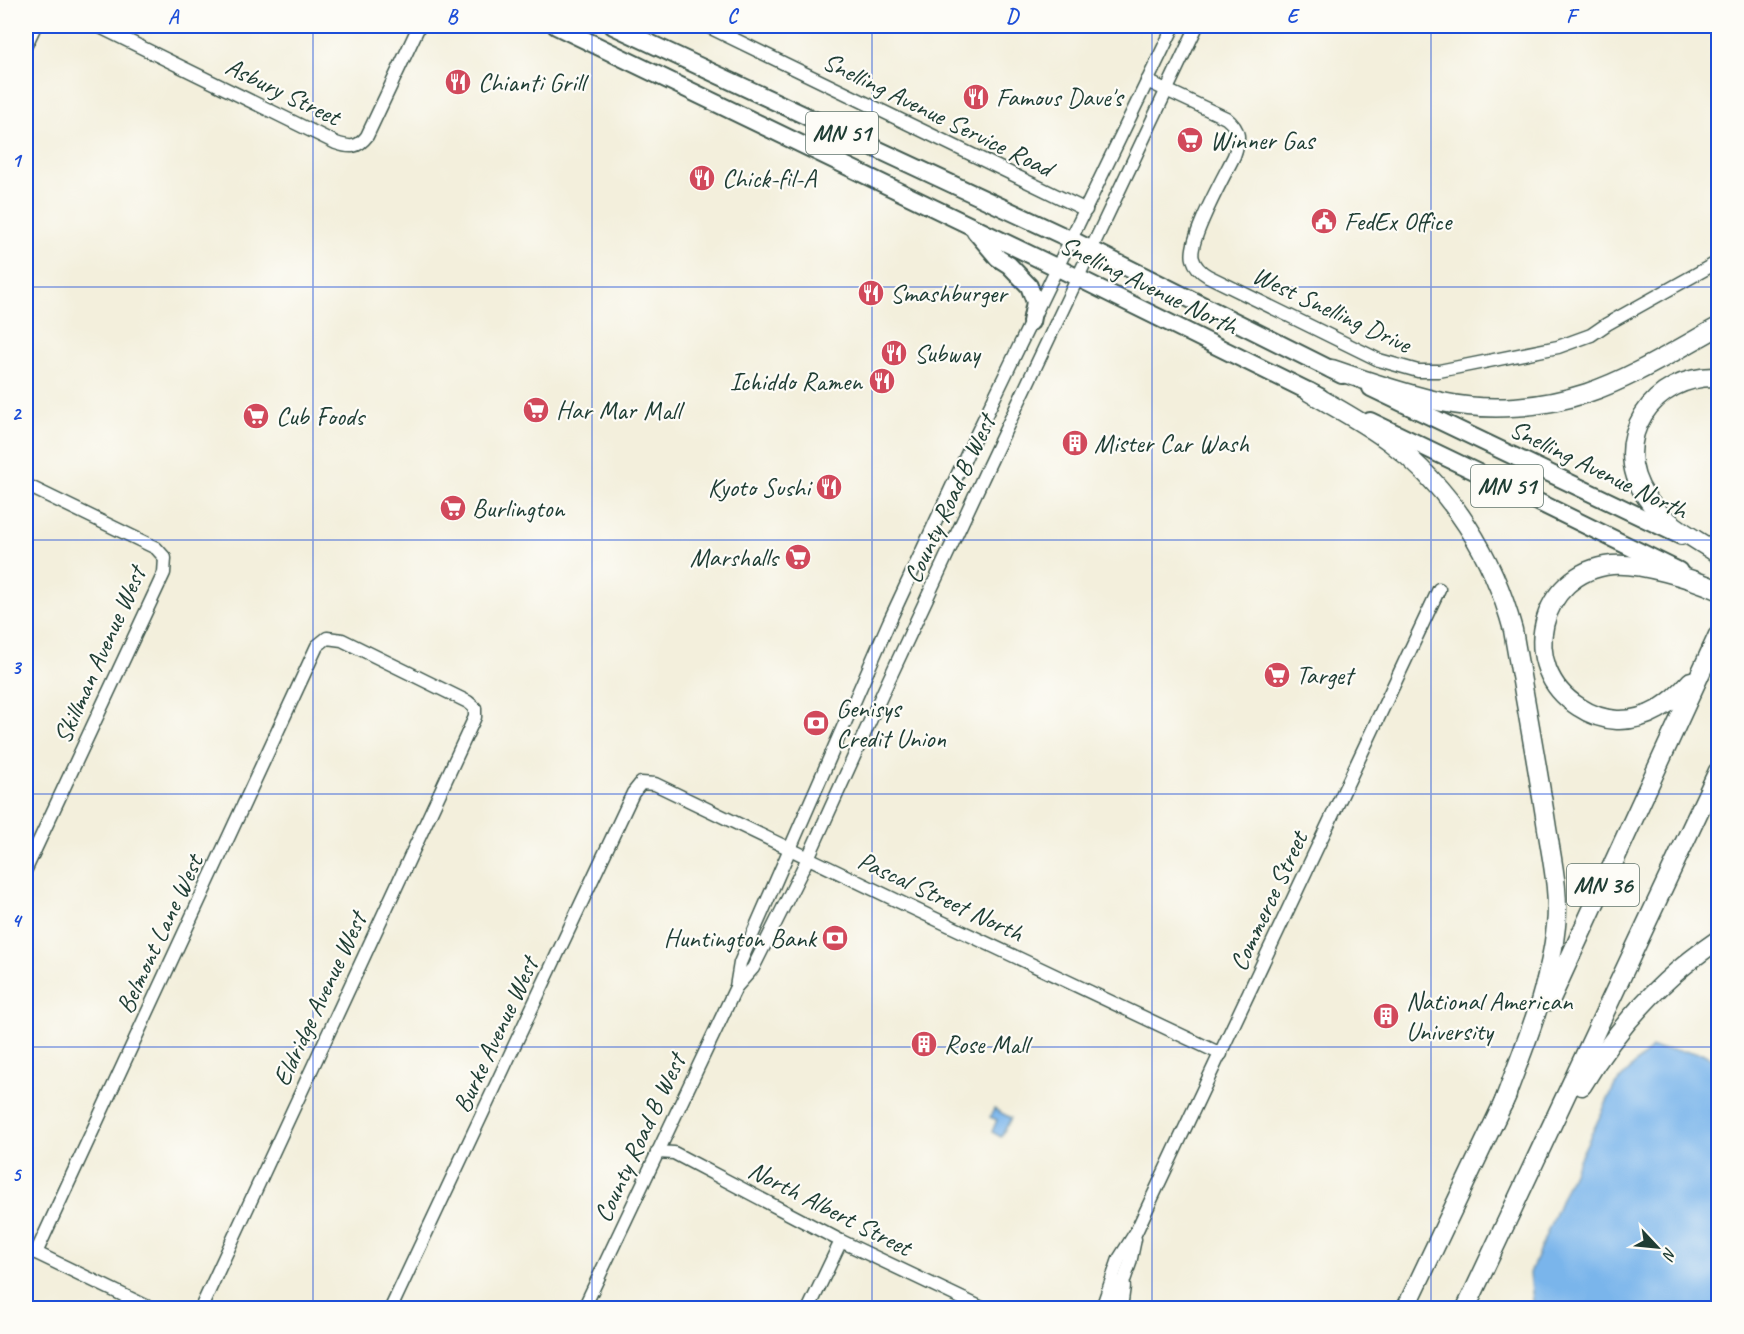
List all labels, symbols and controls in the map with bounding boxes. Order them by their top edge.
text: A [168,4,180,29]
text: B [447,4,459,29]
text: C [727,4,739,29]
text: D [1006,4,1020,29]
text: E [1287,4,1301,29]
text: F [1566,4,1580,29]
street label: Snelling Avenue Service Road [818,45,1061,186]
street label: Asbury Street [220,50,348,134]
place label: Chianti Grill [478,66,589,99]
restaurant icon: Chianti Grill [443,67,473,97]
place label: Famous Dave's [996,81,1124,114]
restaurant icon: Famous Dave's [961,82,991,112]
road number: MN 51 [806,112,878,154]
place label: Winner Gas [1210,124,1316,157]
supermarket icon: Winner Gas [1175,125,1205,155]
text: 1 [12,148,23,173]
place label: Chick-fil-A [722,162,818,195]
restaurant icon: Chick-fil-A [687,163,717,193]
place label: FedEx Office [1344,205,1454,238]
public building icon: FedEx Office [1309,206,1339,236]
street label: Snelling Avenue North [1054,228,1245,344]
street label: West Snelling Drive [1247,258,1418,361]
place label: Smashburger [890,277,1009,310]
restaurant icon: Smashburger [856,278,886,308]
place label: Subway [914,337,982,370]
restaurant icon: Subway [879,338,909,368]
place label: Ichiddo Ramen [730,365,863,398]
restaurant icon: Ichiddo Ramen [867,366,897,396]
place label: Har Mar Mall [556,394,685,427]
supermarket icon: Har Mar Mall [521,395,551,425]
place label: Cub Foods [276,400,366,433]
text: 2 [12,401,23,426]
supermarket icon: Cub Foods [241,401,271,431]
street label: County Road B West [896,407,1004,588]
street label: Snelling Avenue North [1504,412,1695,528]
place label: Mister Car Wash [1094,427,1250,460]
building icon: Mister Car Wash [1060,428,1090,458]
road number: MN 51 [1471,465,1543,507]
place label: Kyoto Sushi [708,471,813,504]
restaurant icon: Kyoto Sushi [814,472,844,502]
place label: Burlington [472,492,565,525]
supermarket icon: Burlington [438,493,468,523]
place label: Marshalls [690,541,780,574]
supermarket icon: Marshalls [783,542,813,572]
street label: Skillman Avenue West [46,559,155,749]
text: 3 [12,655,23,680]
place label: Target [1296,659,1356,692]
supermarket icon: Target [1262,660,1292,690]
place label: Genisys Credit Union [836,692,946,755]
bank icon: Genisys Credit Union [801,708,831,738]
street label: Commerce Street [1222,824,1316,976]
street label: Pascal Street North [853,844,1030,950]
street label: Belmont Lane West [108,848,212,1019]
road number: MN 36 [1567,864,1639,906]
street label: Eldridge Avenue West [265,904,375,1091]
text: 4 [12,908,24,933]
place label: Huntington Bank [664,922,817,955]
bank icon: Huntington Bank [820,923,850,953]
street label: Burke Avenue West [445,949,547,1118]
place label: National American University [1406,985,1574,1048]
building icon: National American University [1371,1001,1401,1031]
place label: Rose Mall [944,1028,1033,1061]
building icon: Rose Mall [909,1029,939,1059]
street label: County Road B West [586,1046,694,1227]
street label: North Albert Street [743,1153,919,1265]
text: 5 [12,1162,23,1187]
north arrow [1627,1217,1687,1277]
text: N [1657,1244,1681,1265]

